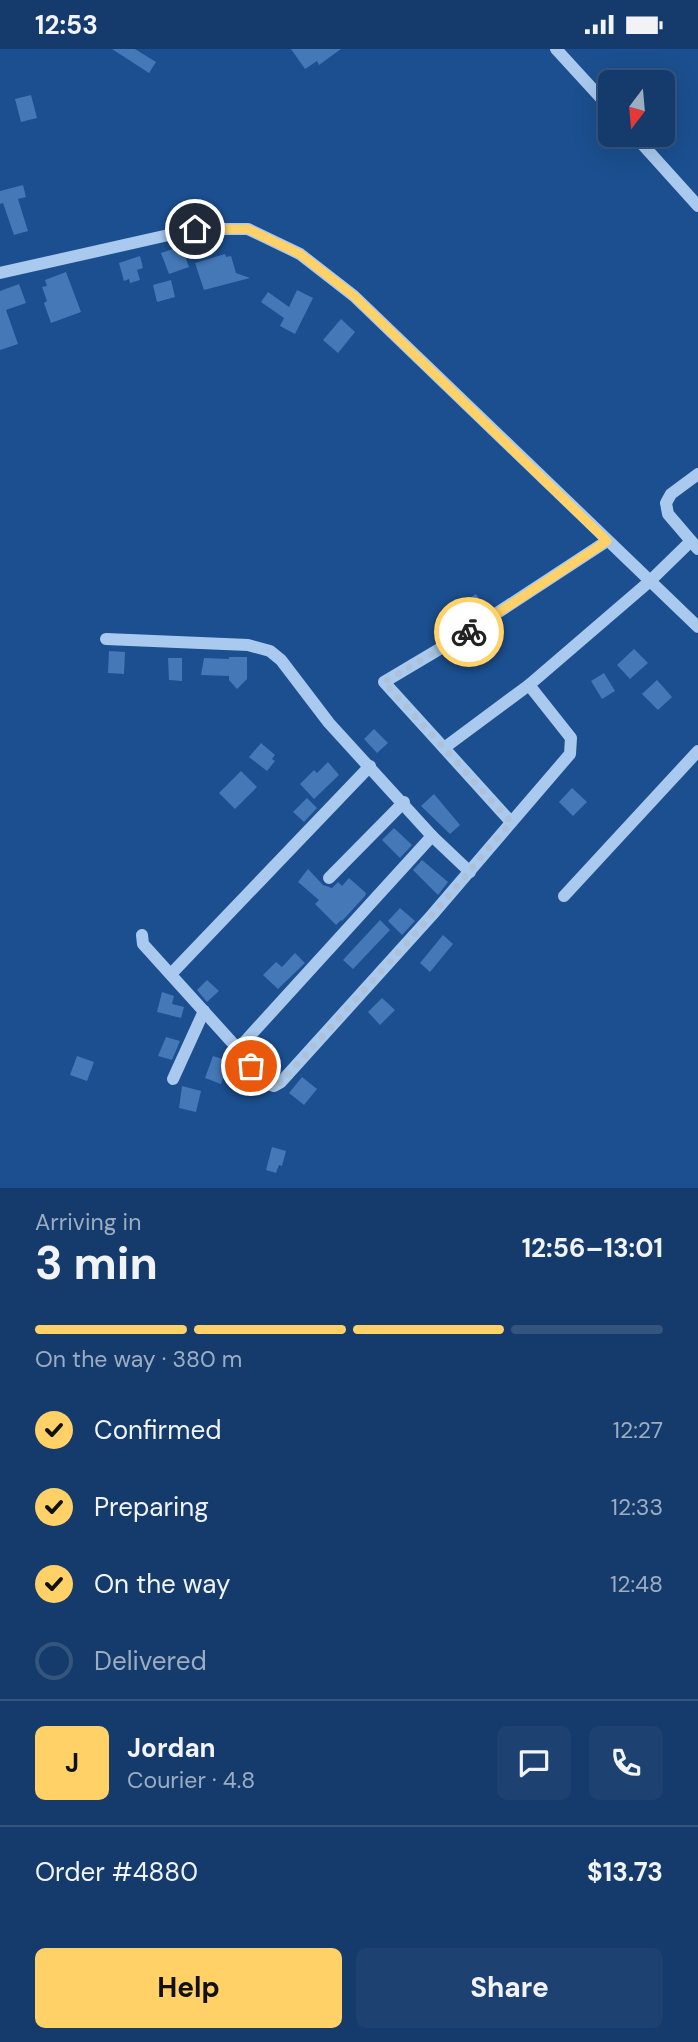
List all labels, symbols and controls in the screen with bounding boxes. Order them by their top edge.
text: 12:53 [35,8,98,42]
north arrow [598,70,676,147]
map controls [598,70,675,147]
pin [165,199,225,259]
icon: home [176,210,214,248]
courier [434,597,504,667]
icon: bike [450,613,488,651]
pin [221,1036,281,1096]
icon: bag [232,1047,270,1085]
text: Arriving in [35,1207,141,1237]
text: 12:56–13:01 [522,1231,663,1265]
text: 3 min [35,1233,158,1293]
text: On the way · 380 m [35,1344,242,1374]
icon: check [35,1411,73,1449]
text: Confirmed [94,1413,221,1447]
text: 12:27 [613,1415,663,1445]
icon: check [35,1488,73,1526]
text: Preparing [94,1490,209,1524]
text: 12:33 [611,1492,663,1522]
icon: check [35,1565,73,1603]
text: On the way [94,1567,230,1601]
text: 12:48 [610,1569,663,1599]
text: Delivered [94,1644,207,1678]
button: chat [497,1726,571,1800]
button: phone [589,1726,663,1800]
text: Jordan [127,1731,216,1765]
text: J [65,1746,79,1780]
text: Courier · 4.8 [127,1765,255,1795]
text: Order #4880 [35,1855,198,1889]
text: $13.73 [587,1855,663,1889]
button: Help [35,1948,342,2028]
button: Share [356,1948,663,2028]

